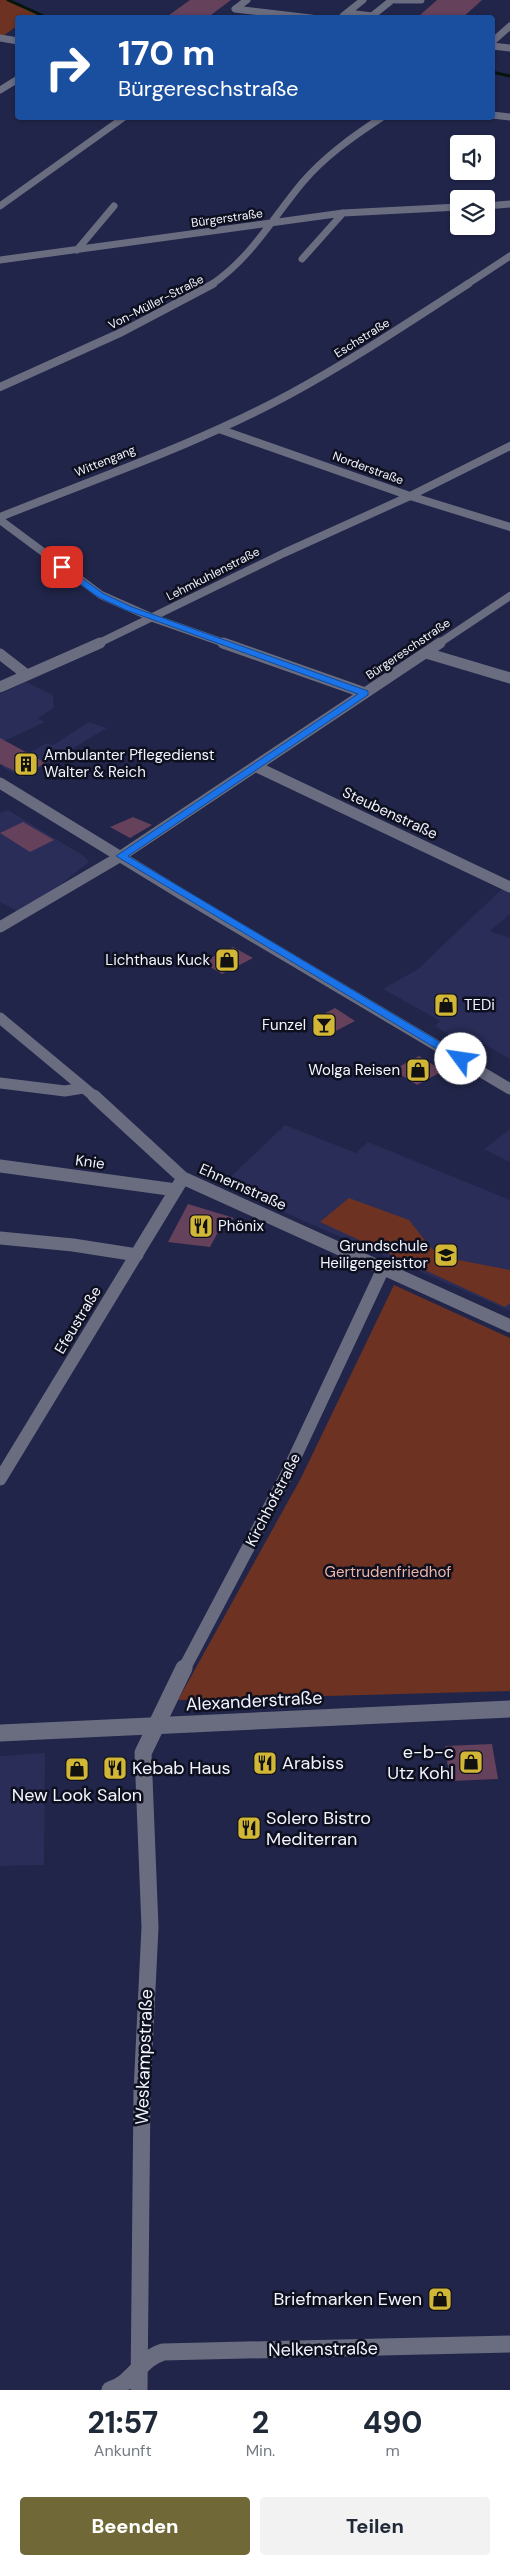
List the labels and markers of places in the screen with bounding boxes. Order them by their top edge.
pin [41,546,83,588]
place label: Ambulanter Pflegedienst Walter & Reich [44,745,215,782]
building icon: Ambulanter Pflegedienst Walter & Reich [13,751,39,777]
shop icon: Lichthaus Kuck [214,947,240,973]
place label: Lichthaus Kuck [105,950,210,970]
shop icon: TEDi [433,992,459,1018]
place label: TEDi [464,995,495,1015]
bar icon: Funzel [311,1012,337,1038]
place label: Funzel [262,1015,306,1035]
shop icon: Wolga Reisen [405,1057,431,1083]
place label: Wolga Reisen [308,1060,400,1080]
restaurant icon: Phönix [188,1213,214,1239]
place label: Phönix [218,1216,264,1236]
place label: Grundschule Heiligengeisttor [320,1236,428,1273]
school or university icon: Grundschule Heiligengeisttor [433,1242,459,1268]
place label: e-b-c Utz Kohl [387,1740,454,1785]
shop icon: e-b-c Utz Kohl [458,1749,484,1775]
restaurant icon: Arabiss [252,1750,278,1776]
place label: Arabiss [282,1751,344,1775]
restaurant icon: Kebab Haus [102,1755,128,1781]
shop icon: New Look Salon [64,1756,90,1782]
place label: Kebab Haus [132,1756,231,1780]
place label: New Look Salon [12,1783,142,1807]
place label: Solero Bistro Mediterran [266,1806,371,1851]
restaurant icon: Solero Bistro Mediterran [236,1815,262,1841]
shop icon: Briefmarken Ewen [427,2286,453,2312]
place label: Briefmarken Ewen [273,2287,422,2311]

